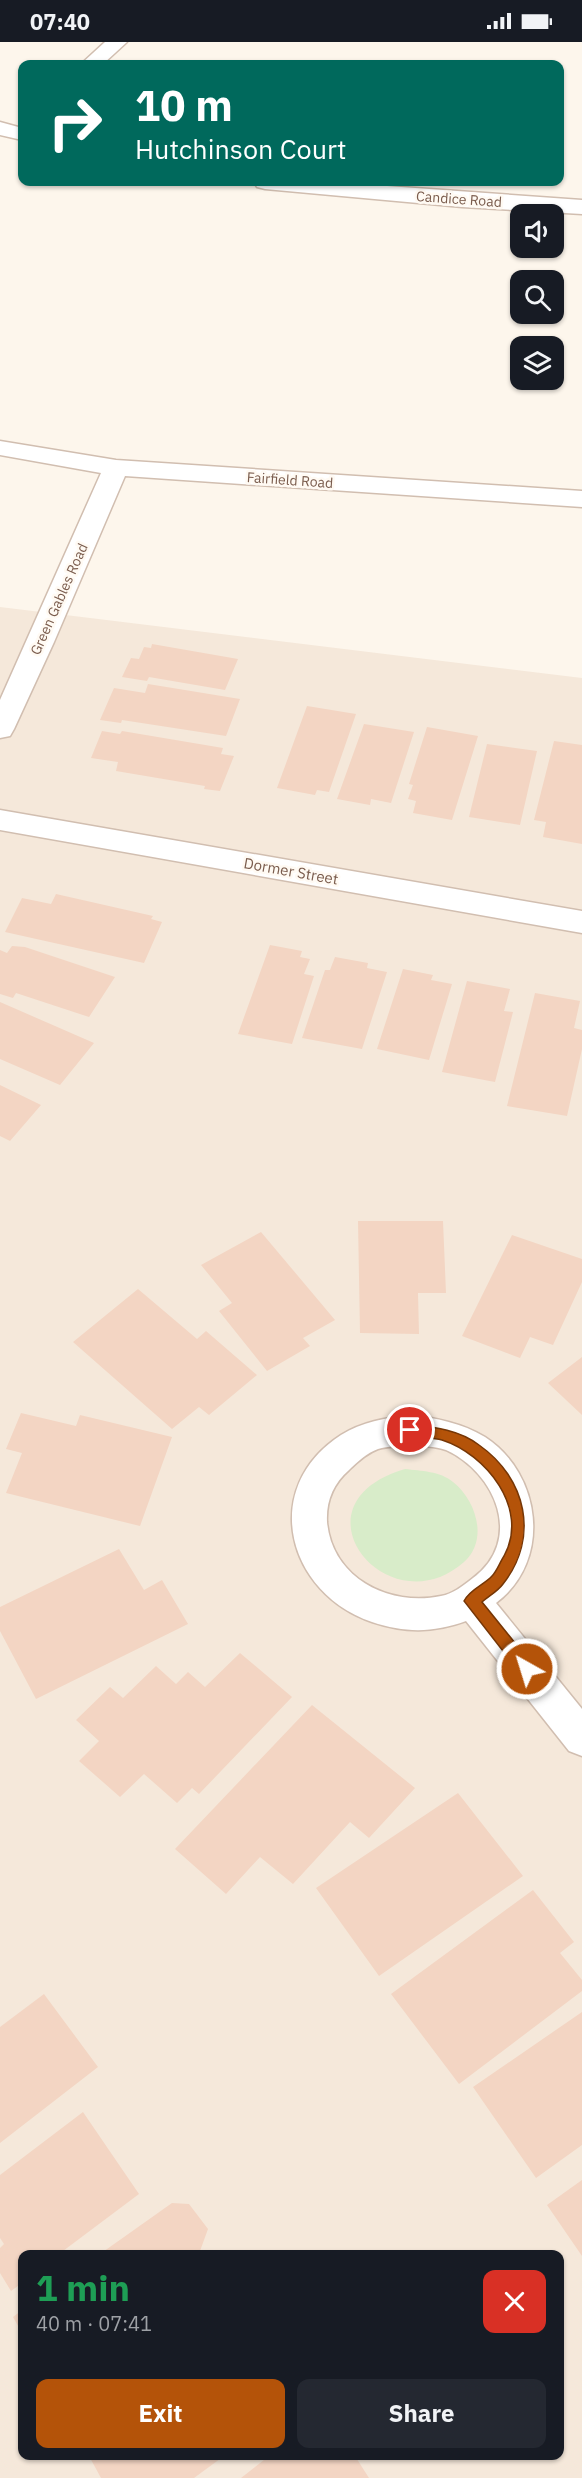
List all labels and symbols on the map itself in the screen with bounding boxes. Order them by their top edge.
street label: Candice Road [416,187,502,211]
street label: Fairfield Road [246,468,334,492]
street label: Green Gables Road [26,540,92,658]
street label: Dormer Street [242,853,340,889]
pin [384,1404,435,1455]
position arrow [495,1637,559,1701]

